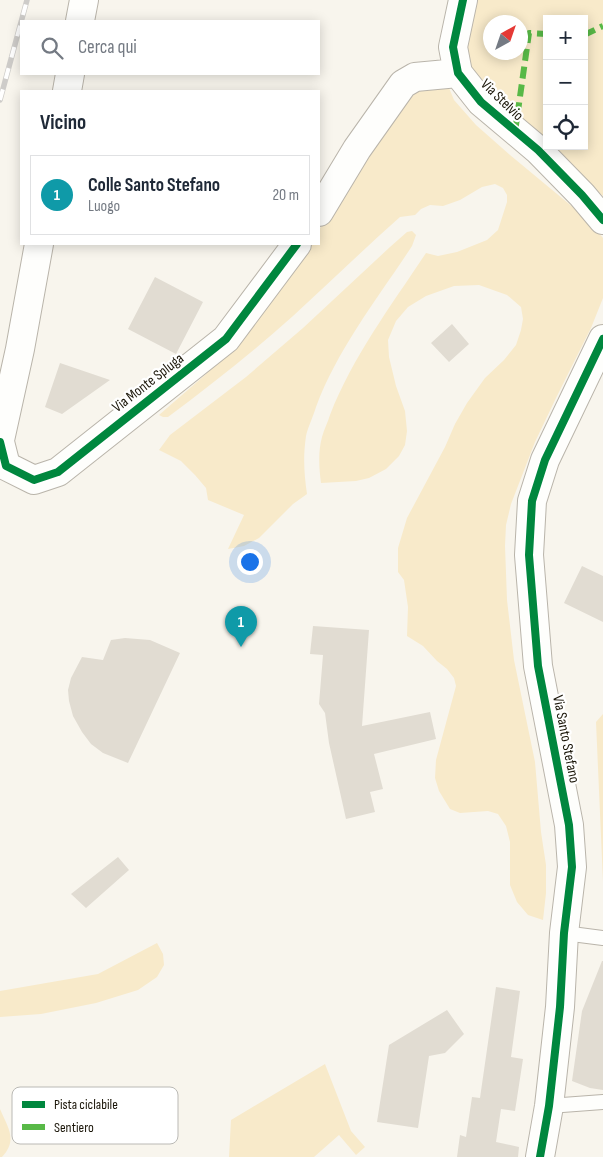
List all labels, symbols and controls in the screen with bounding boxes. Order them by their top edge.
north arrow [483,15,528,60]
map controls [543,15,588,150]
button: + [543,15,588,60]
search box [20,20,320,75]
icon: search [38,34,66,62]
text: Cerca qui [78,36,137,59]
button: − [543,60,588,105]
street label: Via Stelvio [477,75,527,125]
button: locate [543,105,588,150]
text: Vicino [40,110,86,135]
text: Colle Santo Stefano [88,174,220,197]
text: 1 [54,186,60,205]
text: 20 m [272,186,299,205]
text: Luogo [88,197,120,216]
street label: Via Monte Spluga [108,349,188,417]
your location [237,549,263,575]
pin: 1 [225,606,257,647]
street label: Via Santo Stefano [548,694,584,784]
legend [12,1087,178,1144]
text: Pista ciclabile [54,1096,118,1113]
text: Sentiero [54,1119,94,1136]

